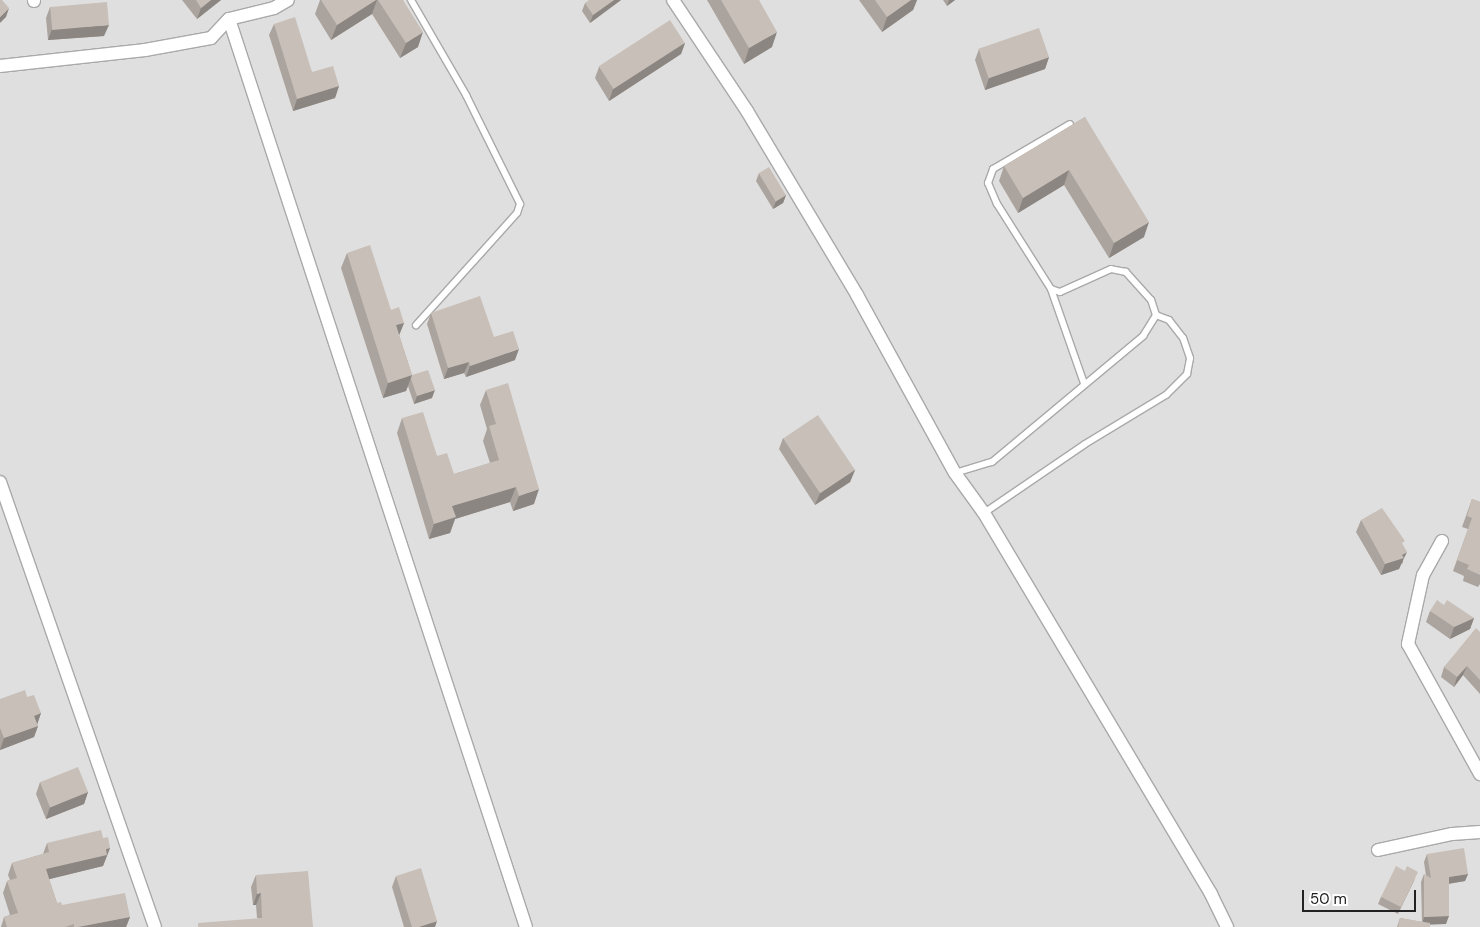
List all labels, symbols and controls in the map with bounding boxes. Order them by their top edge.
scale bar [1305,880,1419,912]
text: 50 m [1310,889,1347,909]

